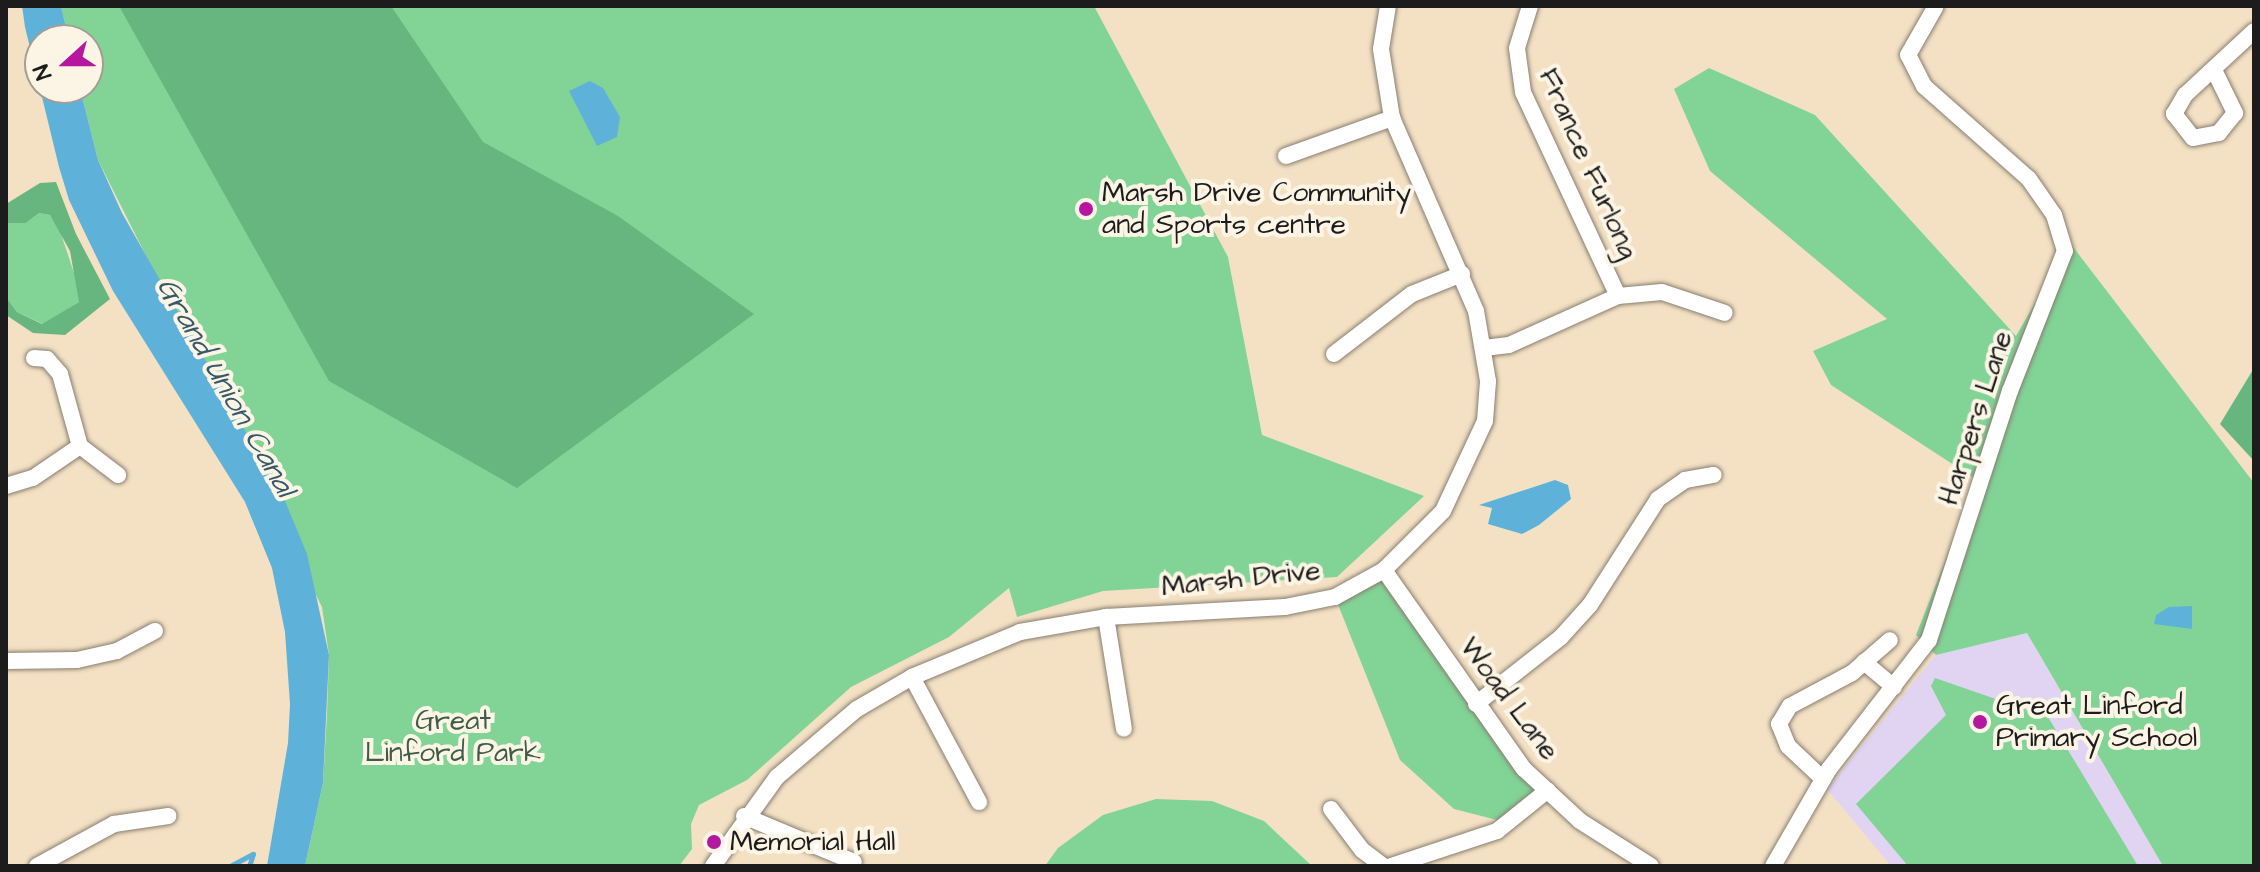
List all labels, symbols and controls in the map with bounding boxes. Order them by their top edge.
north arrow [24,24,104,104]
text: N [26,60,60,84]
street label: France Furlong [1531,64,1645,264]
place label: Marsh Drive Community and Sports centre [1102,176,1411,242]
marker: Marsh Drive Community and Sports centre [1077,200,1095,218]
water label: Grand Union Canal [149,271,303,503]
street label: Harpers Lane [1932,327,2020,509]
street label: Marsh Drive [1160,554,1322,604]
street label: Woad Lane [1452,631,1566,767]
place label: Great Linford Primary School [1996,689,2197,755]
park label: Great Linford Park [365,704,541,770]
marker: Great Linford Primary School [1971,713,1989,731]
place label: Memorial Hall [730,825,895,859]
marker: Memorial Hall [705,833,723,851]

